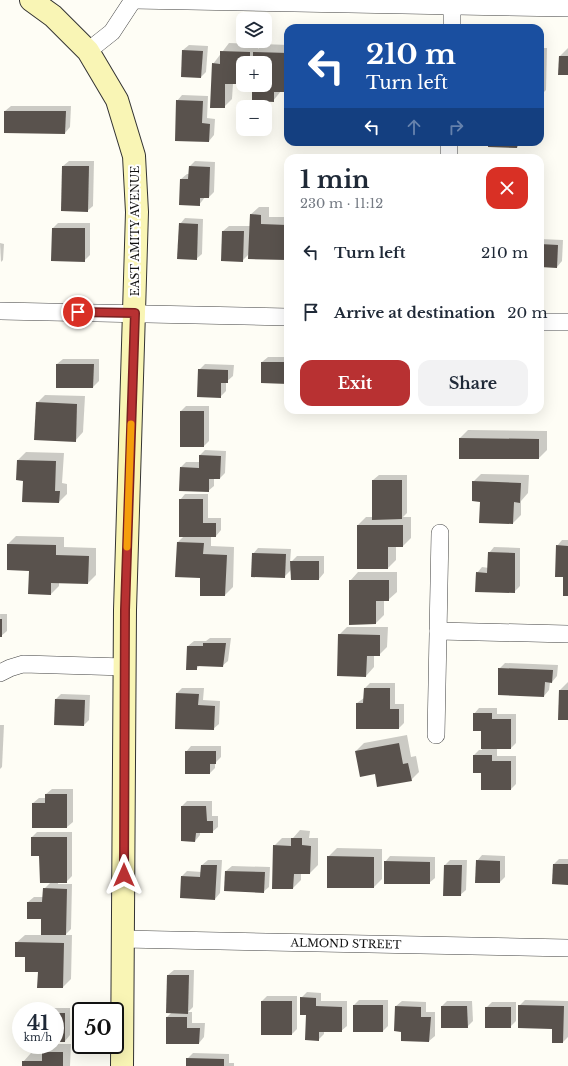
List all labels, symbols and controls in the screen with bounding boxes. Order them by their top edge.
map controls [236,12,272,136]
button: layers [236,12,272,48]
text: 210 m [366,37,456,72]
icon: left [300,40,352,92]
button: + [236,56,272,92]
text: Turn left [366,72,448,94]
button: − [236,100,272,136]
icon: left [361,116,383,138]
icon: ahead [403,116,425,138]
icon: right [445,116,467,138]
text: 1 min [300,165,370,194]
street label: EAST AMITY AVENUE [128,166,142,296]
button: close [486,167,528,209]
text: 230 m · 11:12 [300,195,383,212]
icon: left [300,241,322,263]
text: Turn left [334,243,405,262]
text: 210 m [481,243,528,262]
pin [61,295,95,329]
icon: arrive [67,301,89,323]
icon: arrive [300,301,322,323]
text: Arrive at destination [334,303,495,322]
text: 20 m [507,303,548,322]
button: Exit [300,360,410,406]
button: Share [418,360,528,406]
position arrow [103,854,145,896]
street label: ALMOND STREET [289,935,402,952]
speed limit sign: 50 [72,1002,124,1054]
text: 41 [27,1011,49,1035]
text: km/h [24,1031,52,1044]

